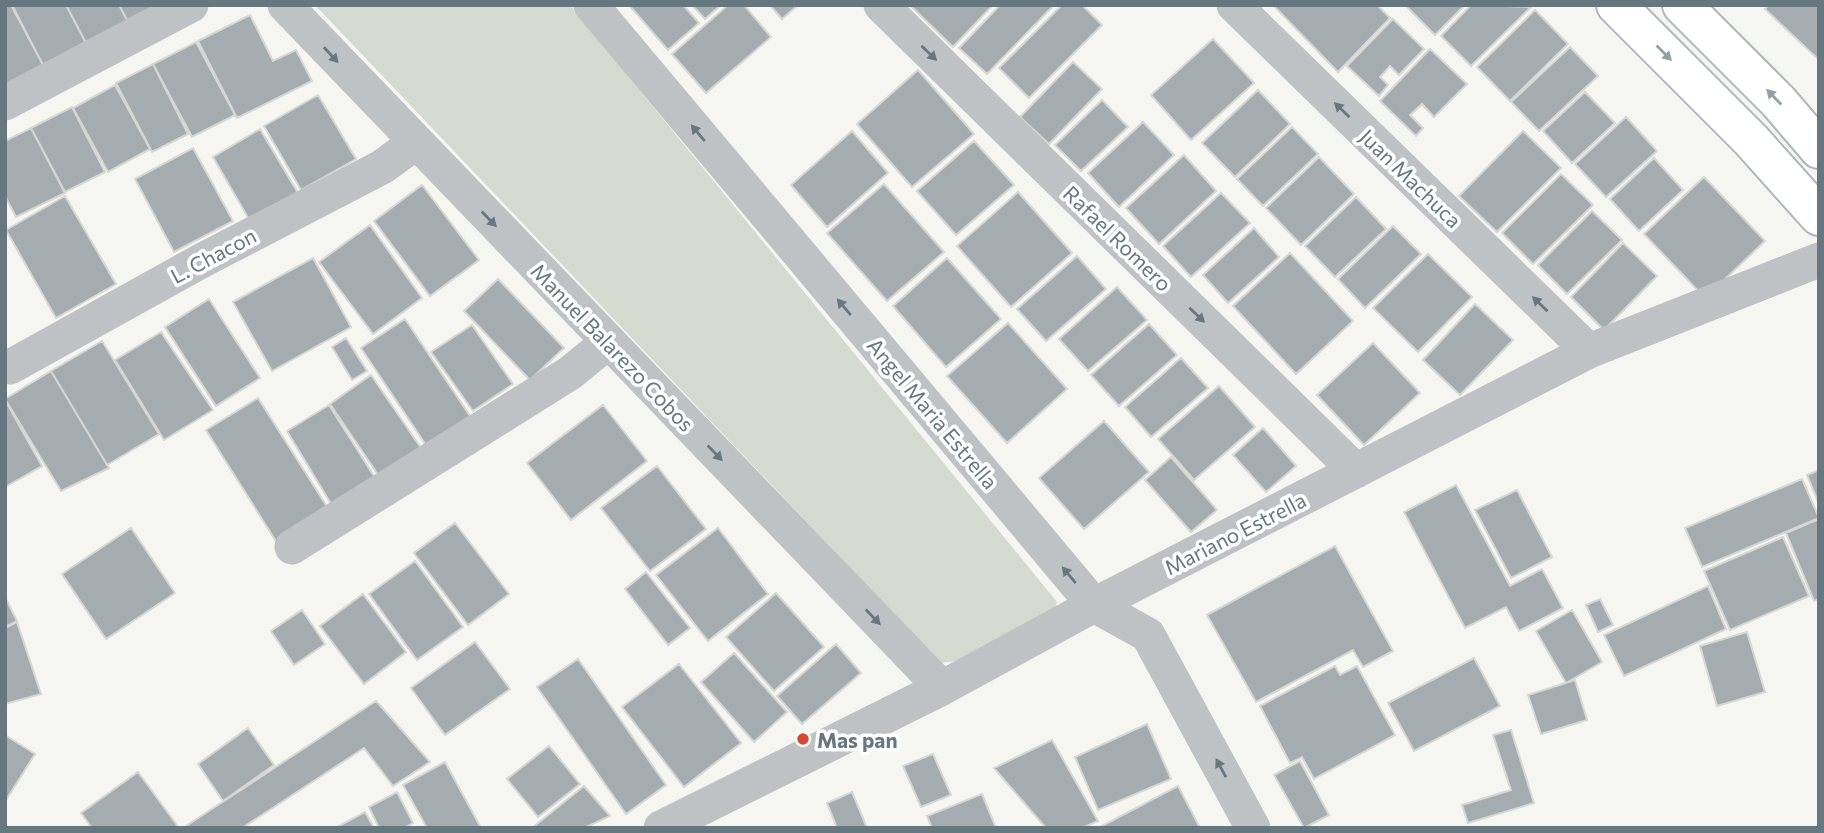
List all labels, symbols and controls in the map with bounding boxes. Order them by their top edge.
one-way arrow [921,44,937,61]
one-way arrow [1655,45,1672,61]
one-way arrow [323,46,339,63]
one-way arrow [1766,89,1783,106]
one-way arrow [1334,103,1351,119]
street label: Juan Machuca [1355,123,1467,233]
one-way arrow [690,124,706,142]
street label: Rafael Romero [1059,180,1177,296]
one-way arrow [480,210,496,227]
street label: L. Chacon [166,222,260,288]
street label: Manuel Balarezo Cobos [526,258,700,436]
one-way arrow [1532,296,1549,312]
one-way arrow [837,299,852,316]
one-way arrow [1188,307,1205,324]
street label: Angel Maria Estrella [863,333,1003,493]
one-way arrow [707,444,723,461]
street label: Mariano Estrella [1160,487,1310,579]
one-way arrow [1062,567,1077,584]
one-way arrow [865,608,882,625]
place label: Mas pan [817,727,898,752]
marker: Mas pan [795,731,811,747]
one-way arrow [1215,758,1227,777]

